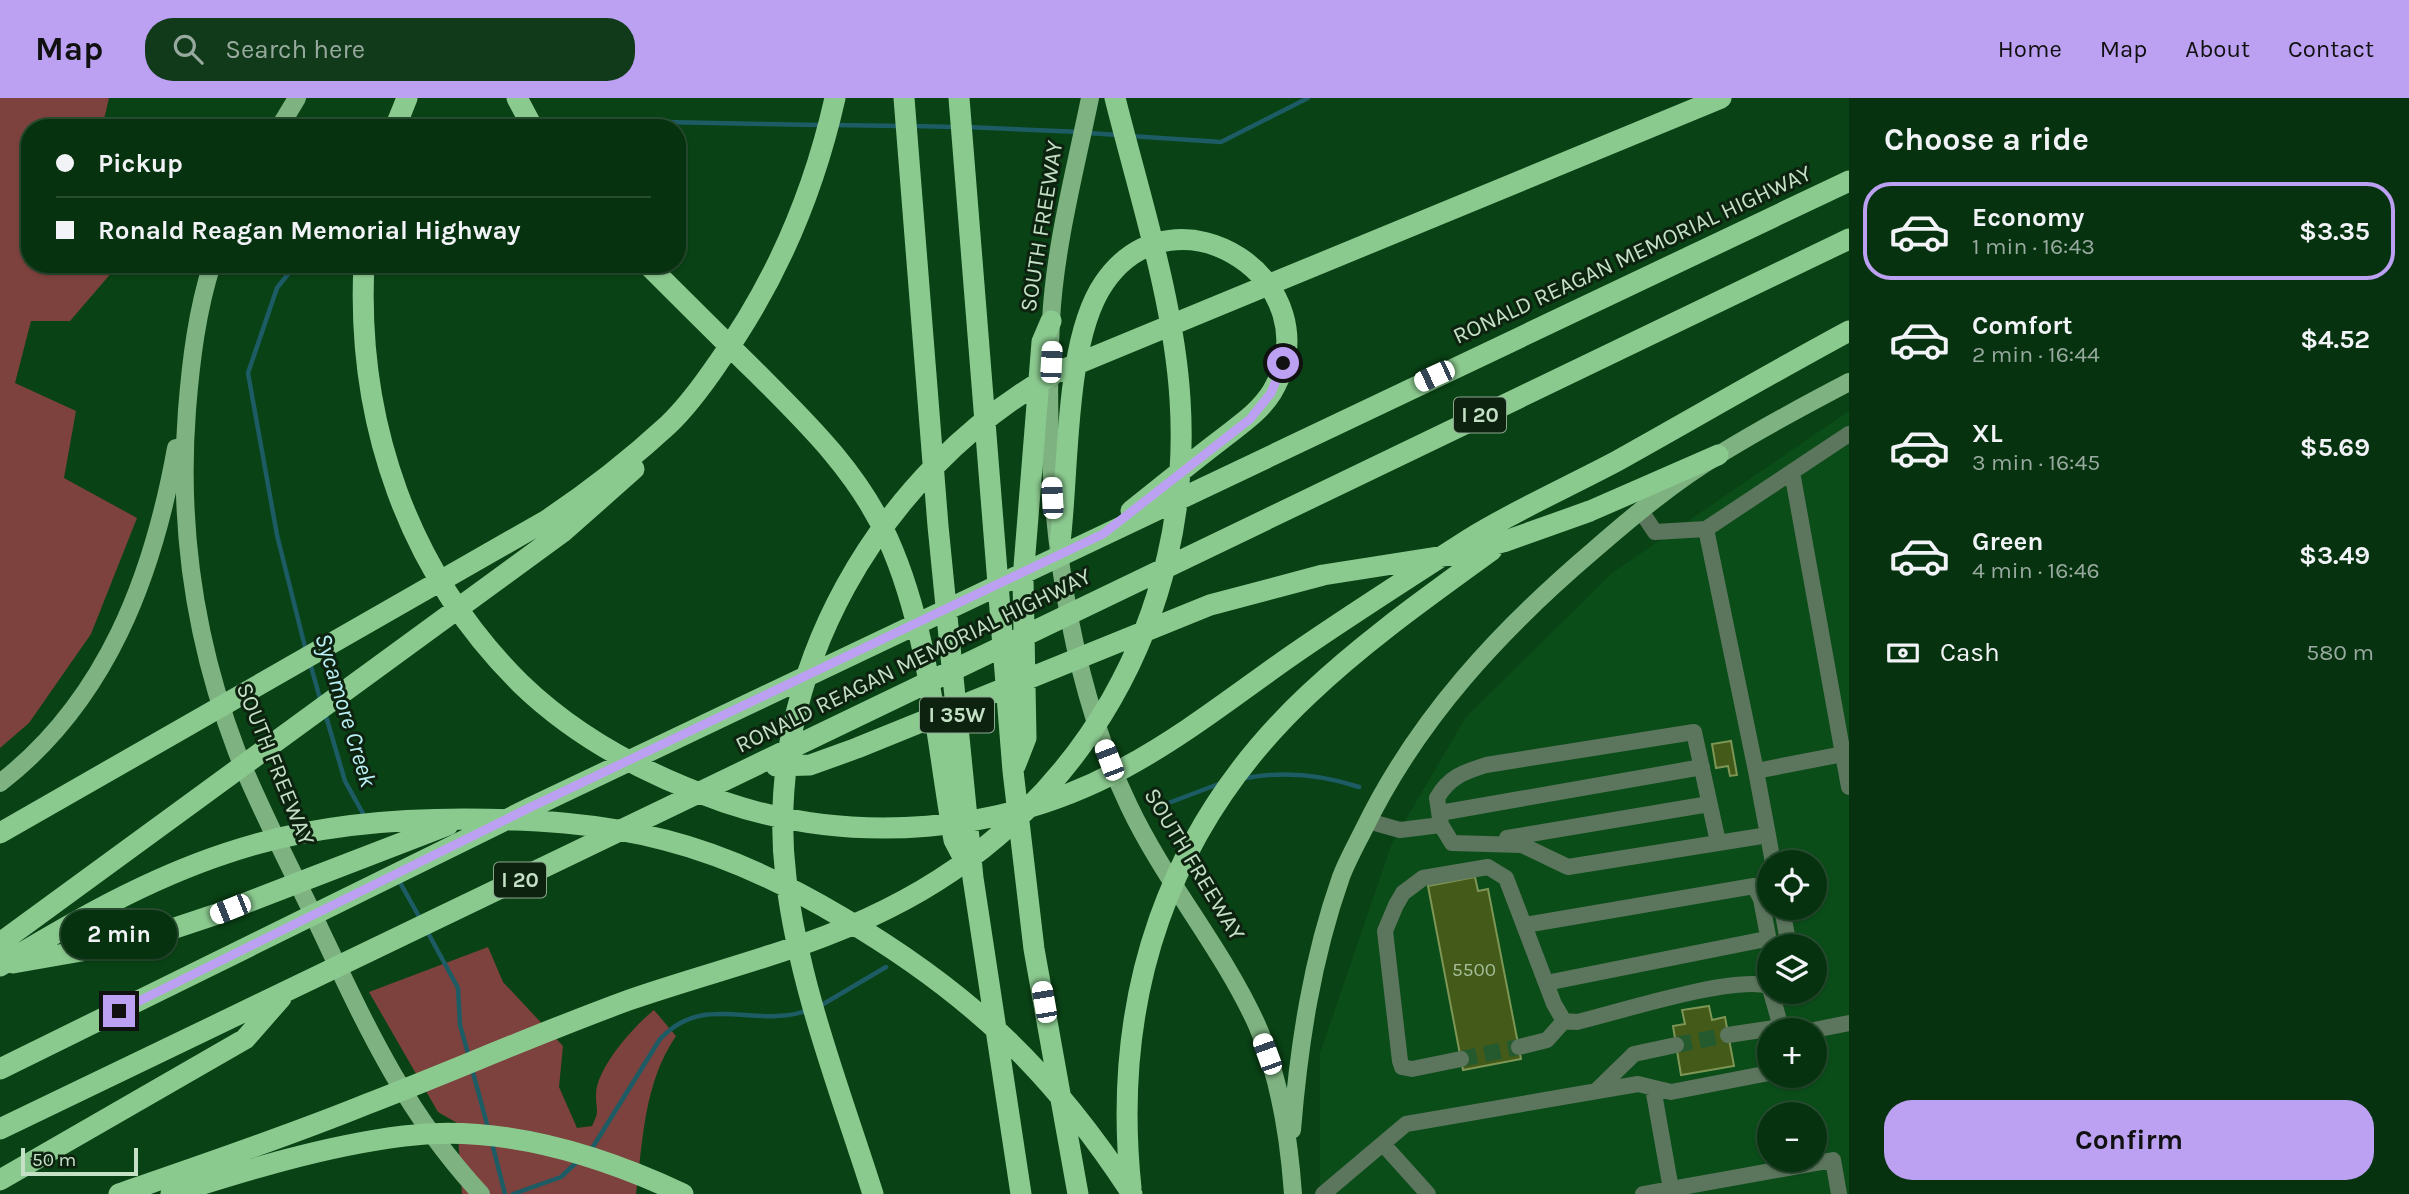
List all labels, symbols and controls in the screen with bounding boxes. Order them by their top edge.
search box [145,18,635,81]
text: Map [35,30,103,68]
icon: search [169,30,207,68]
text: Search here [225,34,365,65]
text: Home [1998,35,2062,63]
text: Map [2100,35,2147,63]
text: About [2185,35,2250,63]
text: Contact [2288,35,2374,63]
text: Choose a ride [1884,121,2089,158]
street label: SOUTH FREEWAY [1015,138,1068,314]
text: Pickup [98,148,183,179]
street label: RONALD REAGAN MEMORIAL HIGHWAY [1449,159,1816,350]
icon: car [1888,200,1951,263]
text: Economy [1972,202,2084,233]
text: Ronald Reagan Memorial Highway [98,215,521,246]
text: $3.35 [2299,216,2370,247]
text: 1 min · 16:43 [1972,233,2095,260]
icon: car [1888,308,1951,371]
text: Comfort [1972,310,2073,341]
text: $4.52 [2300,324,2370,355]
car [1040,340,1063,384]
text: 2 min · 16:44 [1972,341,2100,368]
route start [1267,347,1299,379]
car [1411,358,1458,394]
road number: I 20 [1454,398,1506,432]
icon: car [1888,416,1951,479]
text: XL [1972,418,2003,449]
text: $5.69 [2300,432,2370,463]
text: 3 min · 16:45 [1972,449,2100,476]
car [1041,476,1064,520]
icon: car [1888,524,1951,587]
text: Green [1972,526,2044,557]
text: $3.49 [2299,540,2370,571]
text: 4 min · 16:46 [1972,557,2100,584]
street label: RONALD REAGAN MEMORIAL HIGHWAY [731,562,1096,759]
water label: Sycamore Creek [309,630,383,791]
icon: cash [1884,634,1922,672]
text: Cash [1940,637,2000,668]
text: 580 m [2306,639,2374,666]
street label: SOUTH FREEWAY [231,679,321,850]
road number: I 35W [920,698,994,732]
car [1092,737,1127,783]
street label: SOUTH FREEWAY [1138,783,1251,946]
map controls [1757,850,1827,1172]
button: locate [1757,850,1827,920]
road number: I 20 [494,862,546,898]
car [207,891,254,927]
callout: 2 min [61,909,177,958]
text: 2 min [87,921,151,948]
button: layers [1757,934,1827,1004]
house number: 5500 [1452,959,1496,981]
car [1031,979,1058,1025]
route end [103,995,135,1027]
button: + [1757,1018,1827,1088]
car [1250,1031,1285,1077]
button: Confirm [1884,1100,2374,1180]
button: − [1757,1102,1827,1172]
scale bar [21,1145,138,1177]
text: 50 m [32,1149,76,1171]

